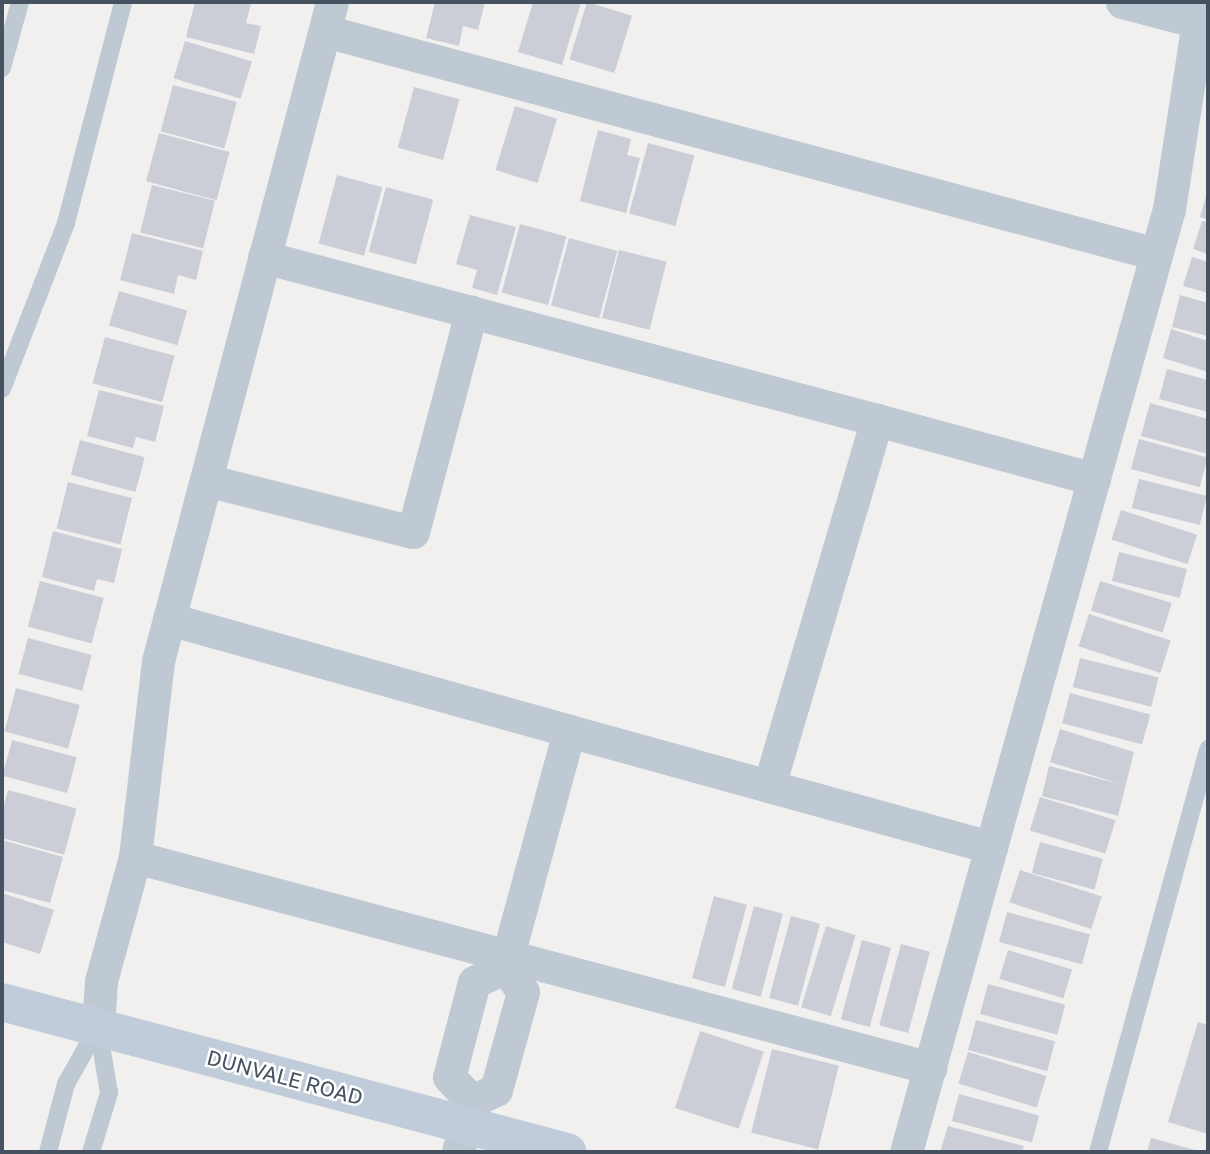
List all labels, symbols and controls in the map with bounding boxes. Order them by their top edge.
street label: DUNVALE ROAD [204,1044,366,1110]

